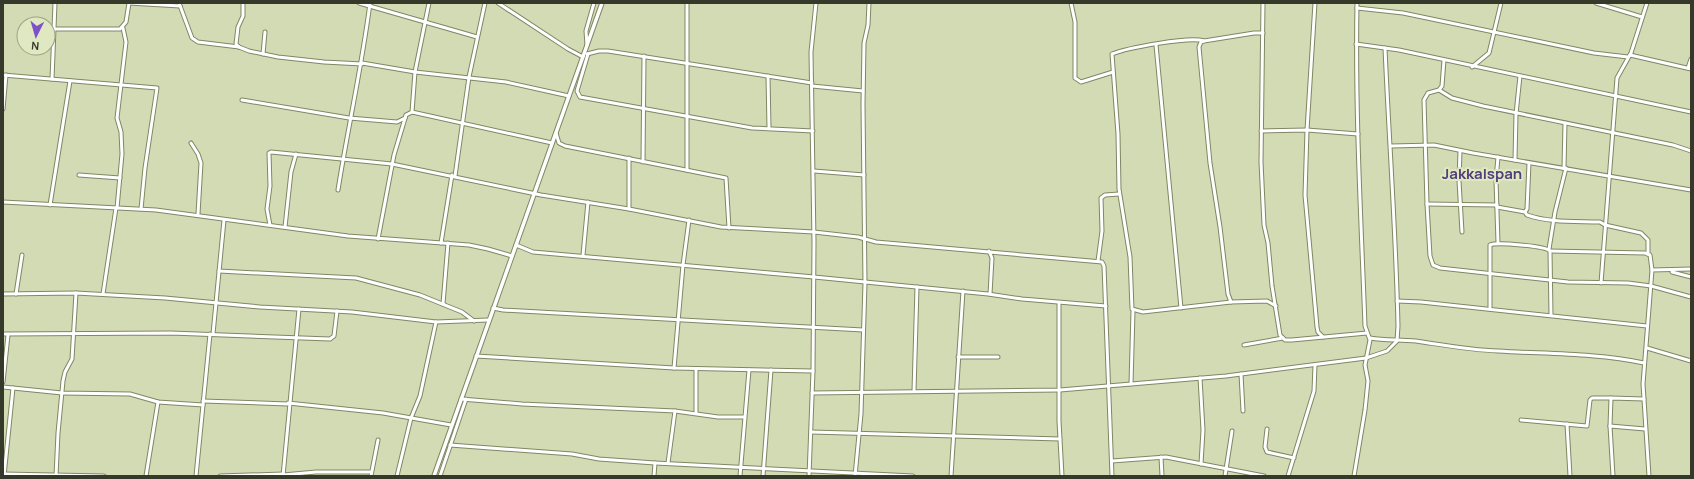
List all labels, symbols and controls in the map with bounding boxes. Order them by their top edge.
north arrow [16,16,56,56]
text: N [30,39,40,54]
district label: Jakkalspan [1442,163,1522,184]

